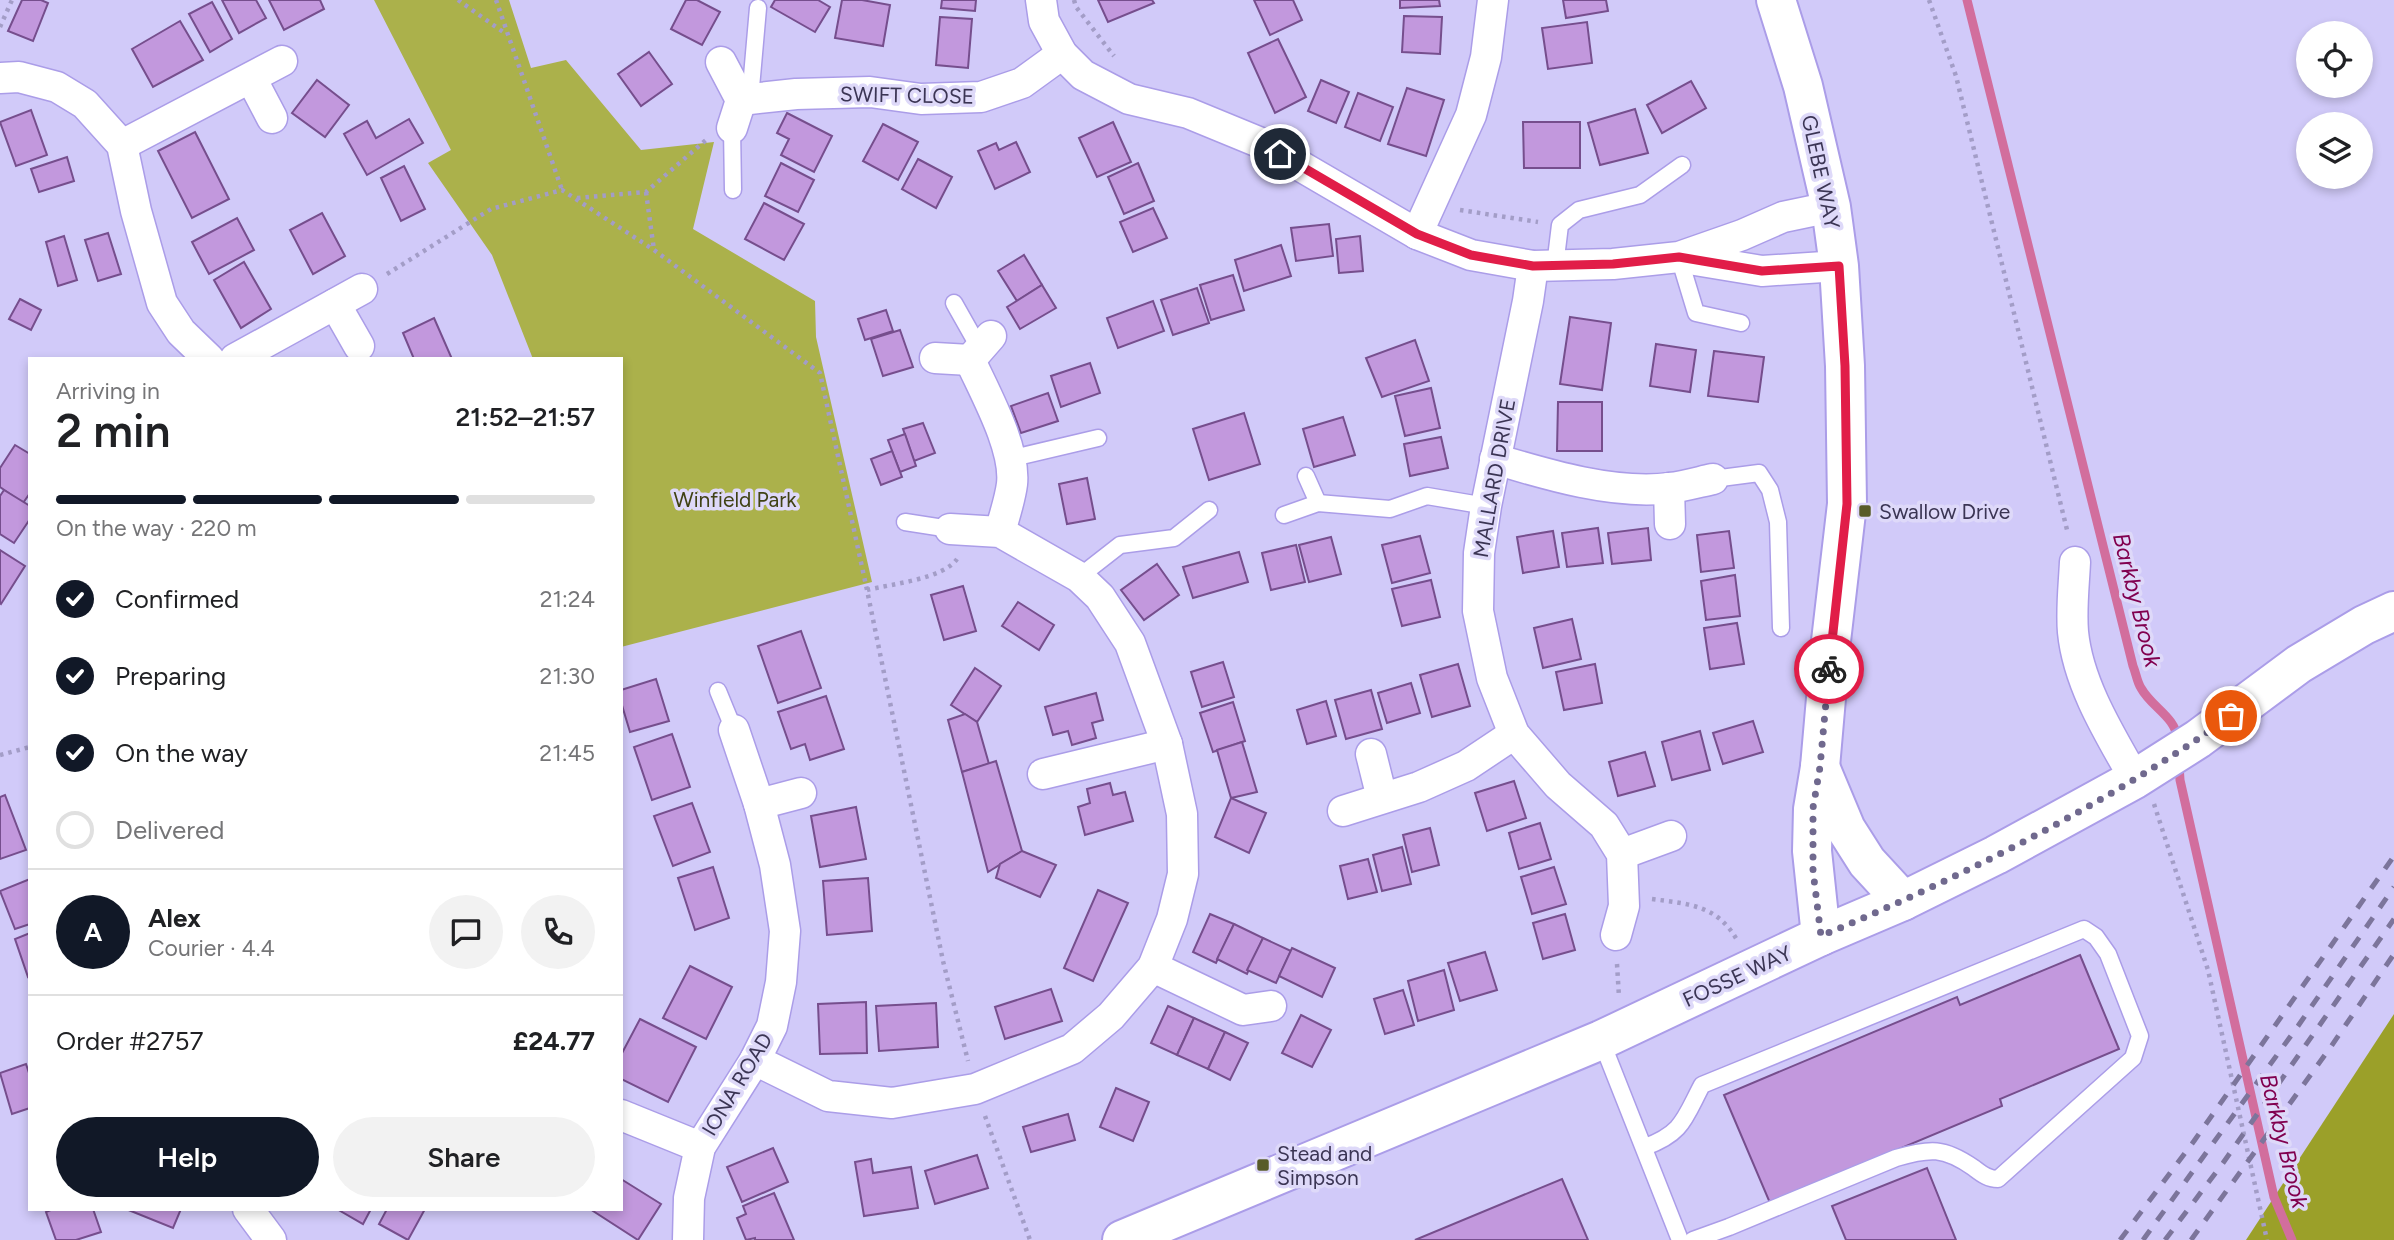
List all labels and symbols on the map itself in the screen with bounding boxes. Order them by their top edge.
street label: SWIFT CLOSE [840,81,974,109]
street label: GLEBE WAY [1797,113,1845,232]
pin [1250,124,1310,184]
street label: MALLARD DRIVE [1468,397,1520,559]
park label: Winfield Park [674,487,797,512]
place label: Swallow Drive [1879,499,2010,524]
marker: Swallow Drive [1857,503,1873,519]
water label: Barkby Brook [2107,530,2167,671]
courier [1794,634,1864,704]
pin [2201,686,2261,746]
street label: FOSSE WAY [1679,940,1796,1012]
street label: IONA ROAD [696,1028,778,1140]
water label: Barkby Brook [2254,1071,2314,1212]
place label: Stead and Simpson [1277,1141,1372,1190]
marker: Stead and Simpson [1255,1157,1271,1173]

